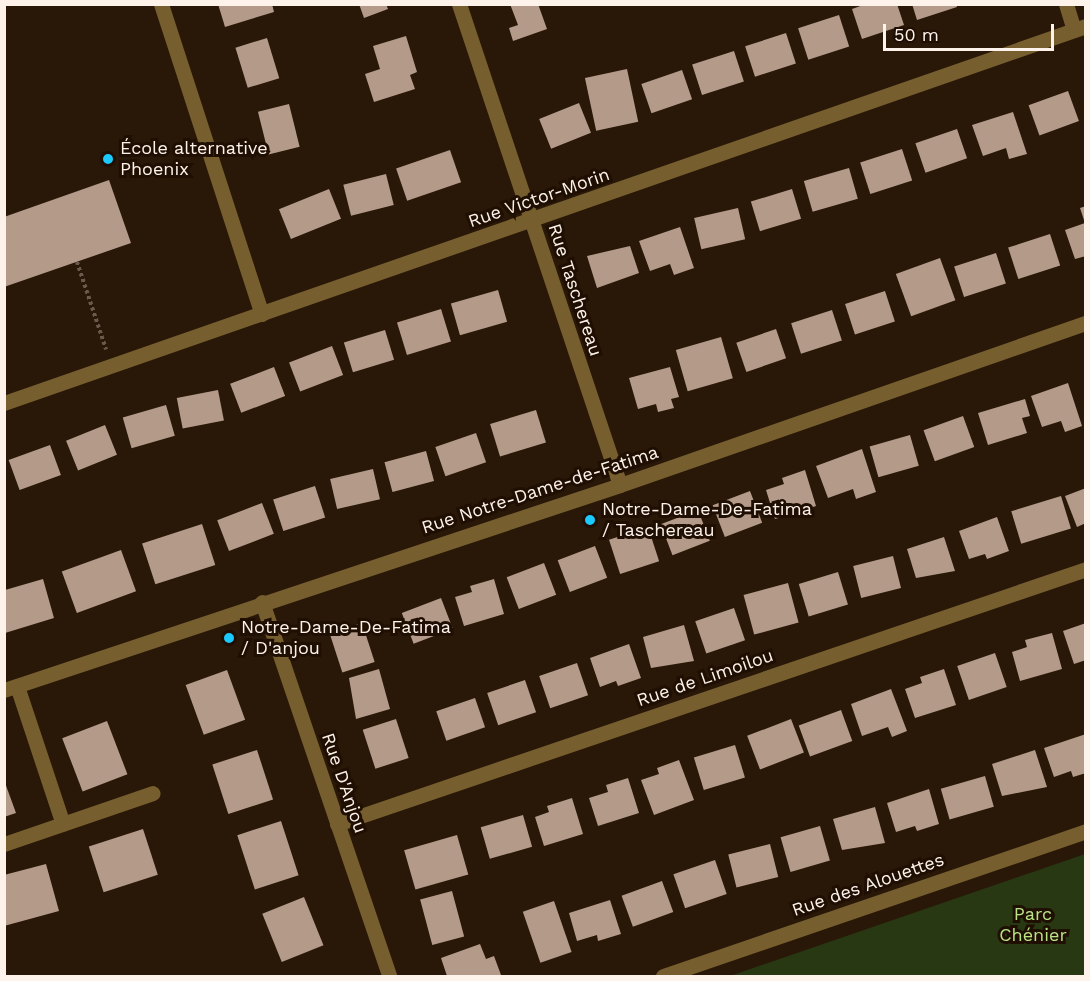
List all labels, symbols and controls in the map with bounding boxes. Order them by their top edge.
scale bar [886,12,1057,50]
text: 50 m [894,24,939,45]
place label: École alternative Phoenix [120,138,268,180]
marker: École alternative Phoenix [101,152,115,166]
street label: Rue Victor-Morin [465,164,613,232]
street label: Rue Taschereau [543,221,607,359]
street label: Rue Notre-Dame-de-Fatima [419,441,661,539]
place label: Notre-Dame-De-Fatima / Taschereau [602,499,812,542]
marker: Notre-Dame-De-Fatima / Taschereau [583,513,597,527]
place label: Notre-Dame-De-Fatima / D'anjou [241,617,451,660]
marker: Notre-Dame-De-Fatima / D'anjou [222,631,236,645]
street label: Rue de Limoilou [634,645,776,711]
street label: Rue D'Anjou [317,730,371,836]
street label: Rue des Alouettes [789,849,947,921]
park label: Parc Chénier [999,904,1067,946]

